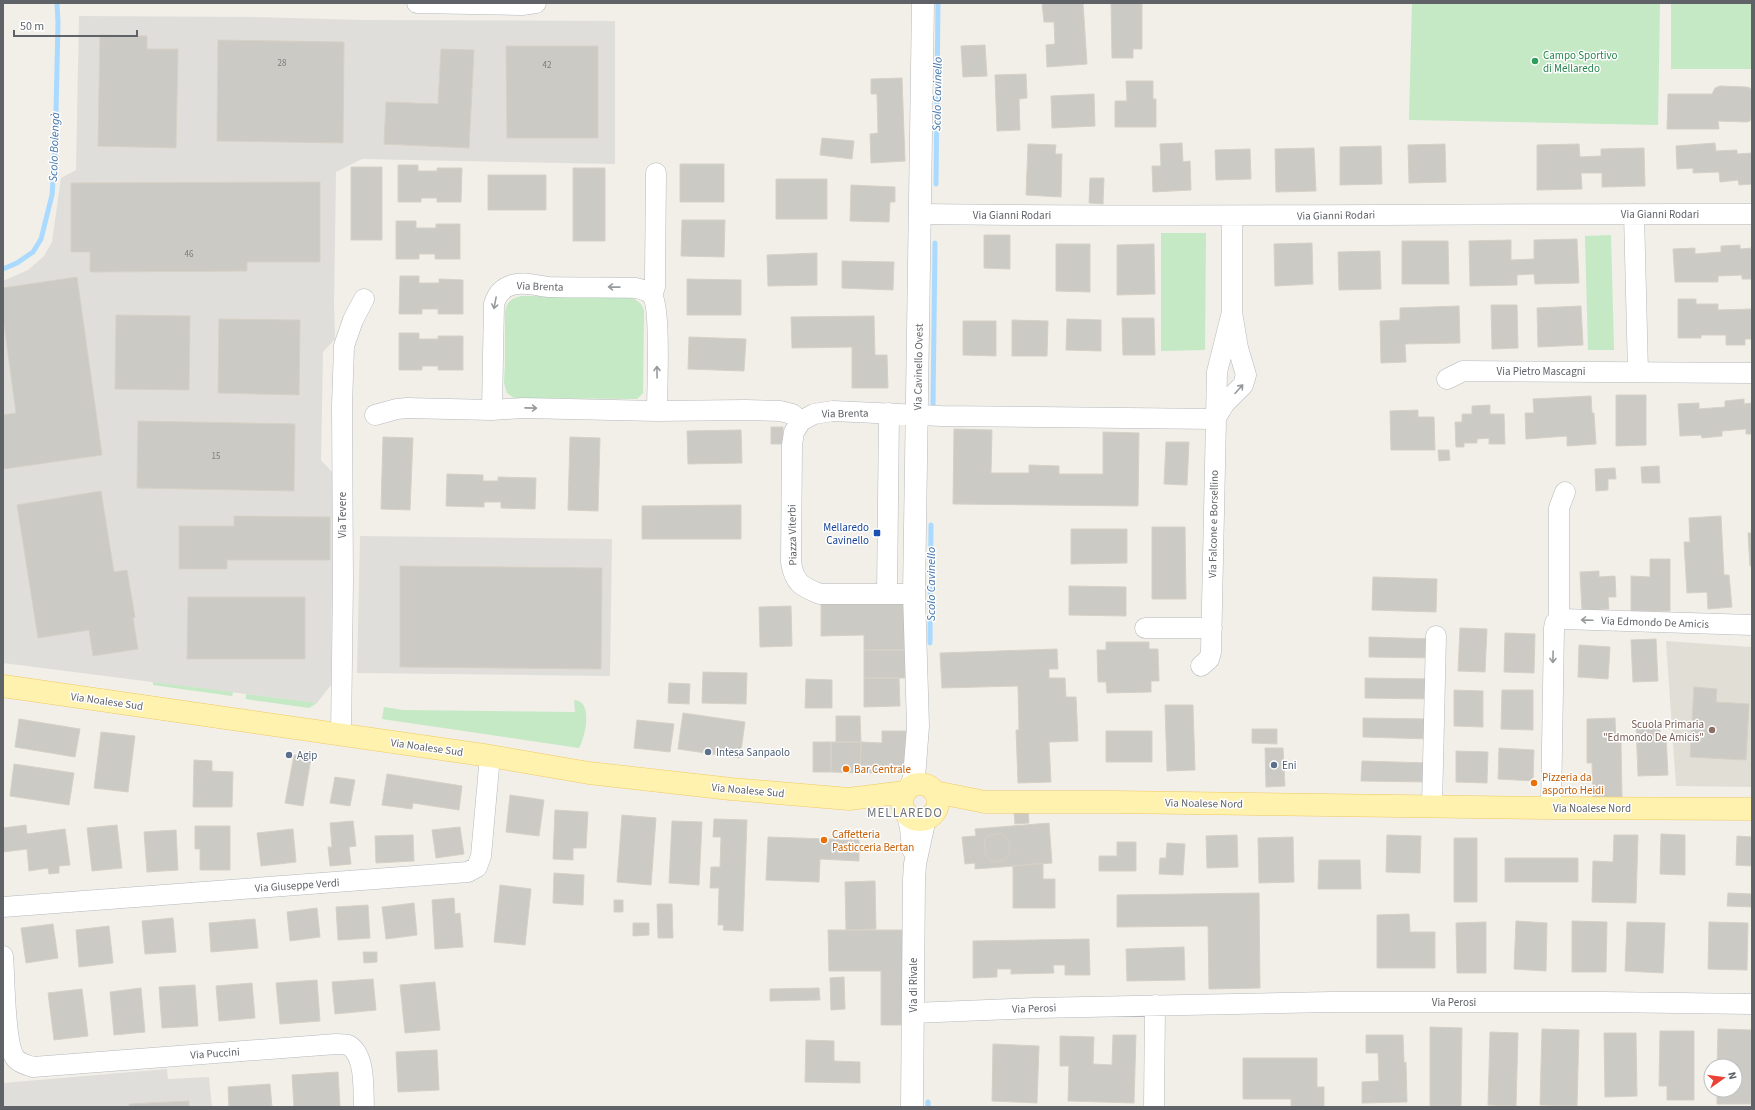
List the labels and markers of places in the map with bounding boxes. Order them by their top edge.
place label: Campo Sportivo di Mellaredo [1543,48,1617,76]
marker: Campo Sportivo di Mellaredo [1530,56,1540,66]
place label: Mellaredo Cavinello [823,520,869,548]
marker: Mellaredo Cavinello [872,528,882,538]
place label: Scuola Primaria "Edmondo De Amicis" [1603,717,1704,745]
marker: Scuola Primaria "Edmondo De Amicis" [1707,725,1717,735]
place label: Intesa Sanpaolo [716,745,790,760]
marker: Intesa Sanpaolo [703,747,713,757]
place label: Agip [297,748,317,763]
marker: Agip [284,750,294,760]
place label: Eni [1282,758,1297,773]
marker: Eni [1269,760,1279,770]
place label: Bar Centrale [854,762,911,777]
marker: Bar Centrale [841,764,851,774]
place label: Pizzeria da asporto Heidi [1542,770,1604,798]
marker: Pizzeria da asporto Heidi [1529,778,1539,788]
place label: Caffetteria Pasticceria Bertan [832,827,914,855]
marker: Caffetteria Pasticceria Bertan [819,835,829,845]

